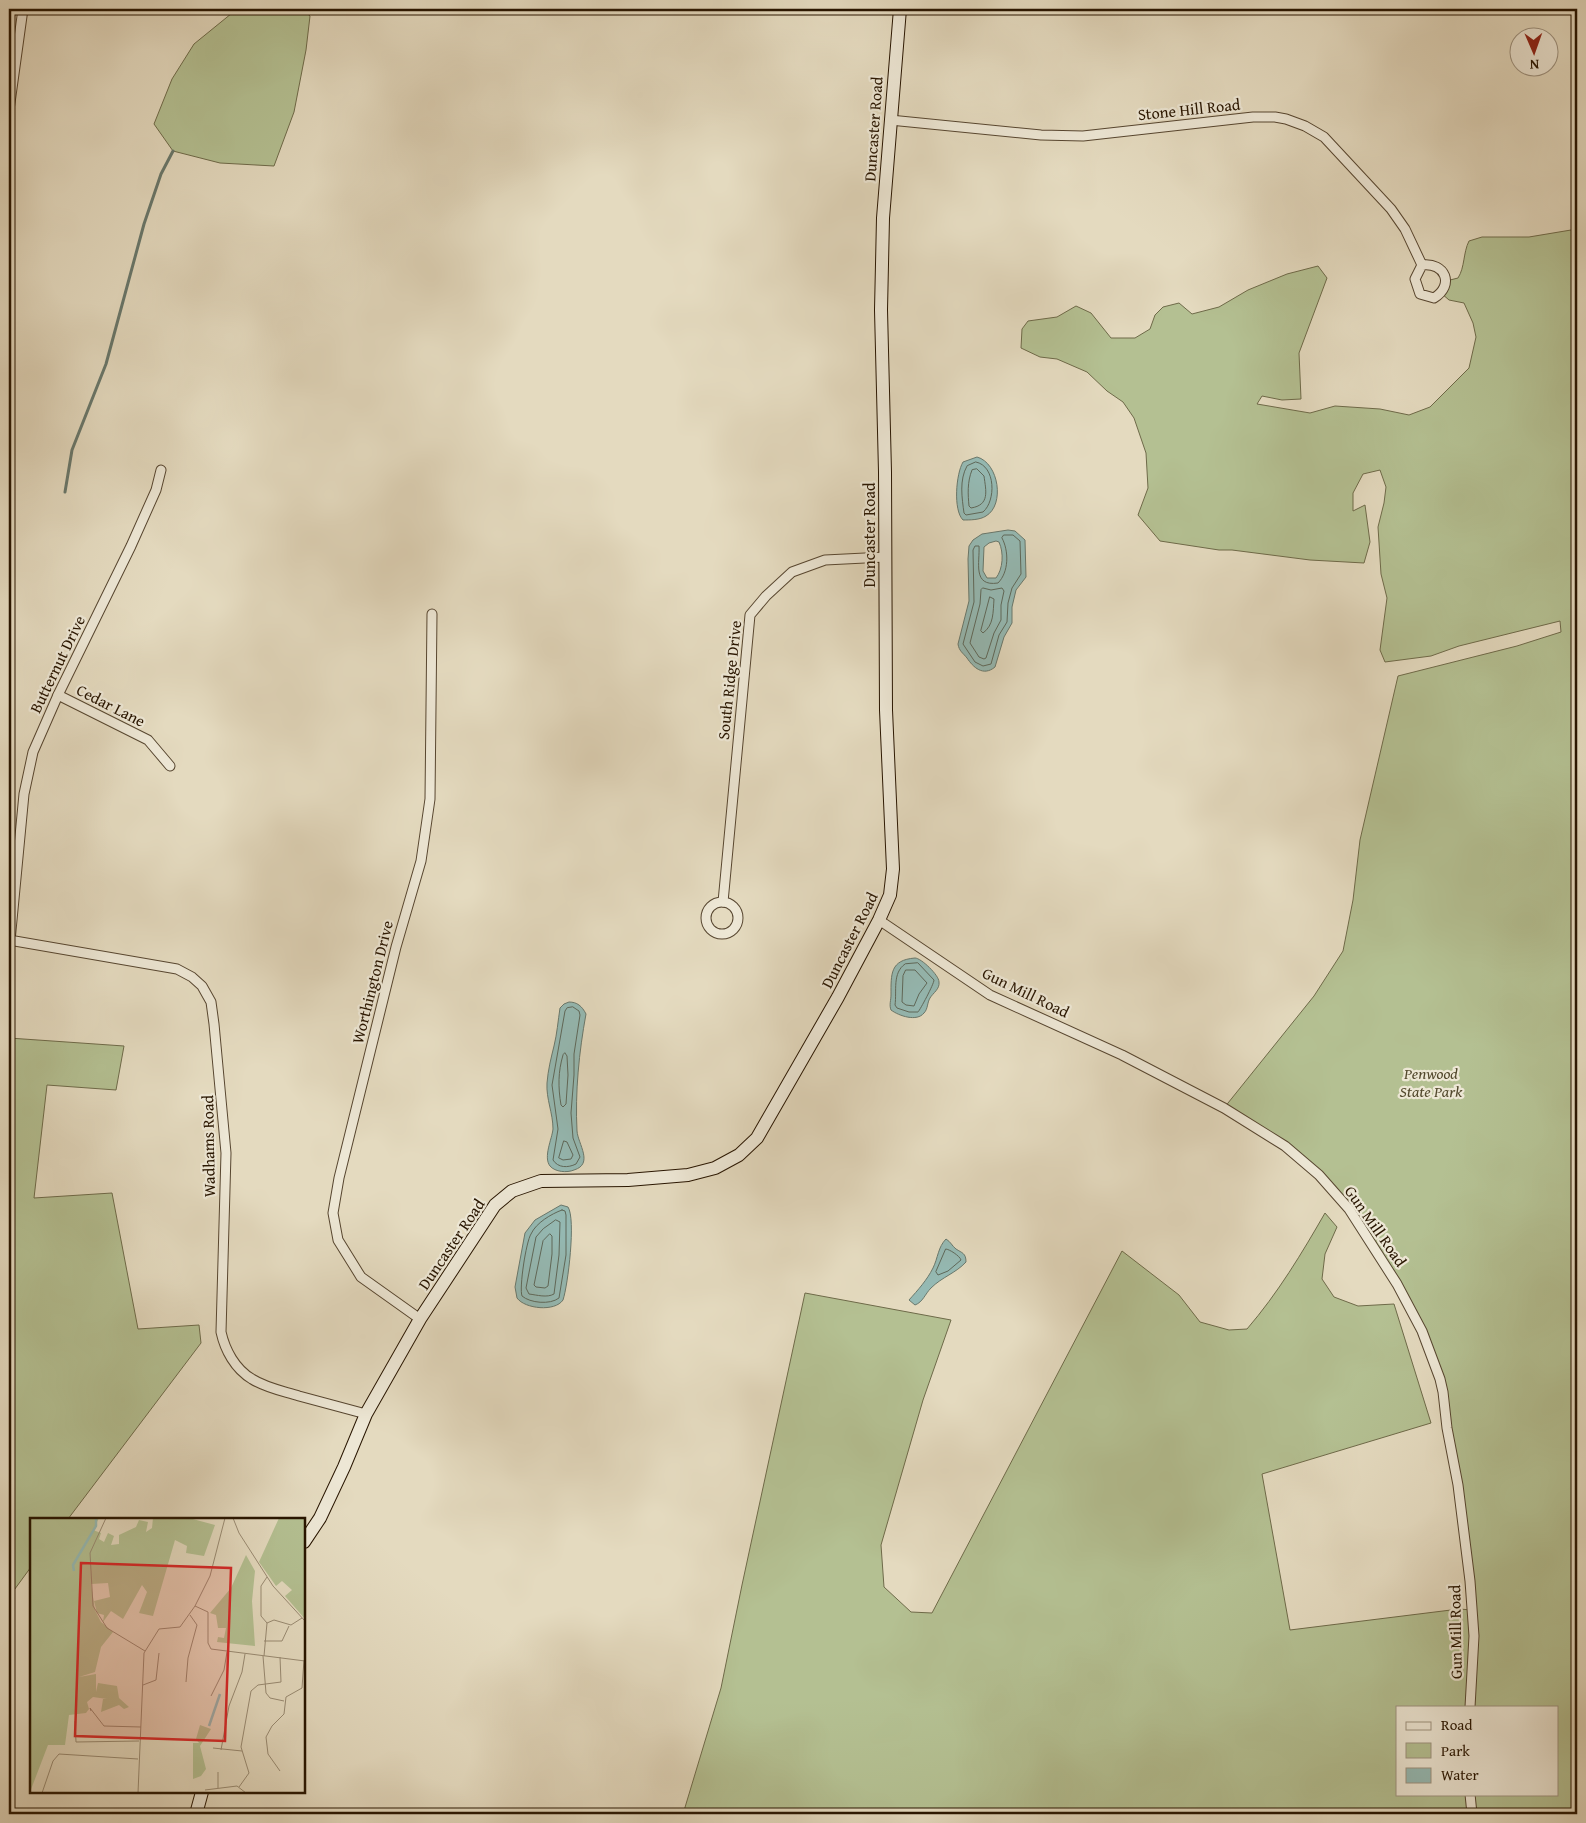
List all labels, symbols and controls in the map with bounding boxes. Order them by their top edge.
north arrow [1508,28,1558,78]
text: N [1529,55,1539,75]
street label: Duncaster Road [857,75,889,182]
street label: Stone Hill Road [1137,92,1242,126]
street label: Duncaster Road [857,482,881,588]
street label: Butternut Drive [23,611,91,717]
street label: South Ridge Drive [711,619,747,741]
street label: Cedar Lane [72,677,150,733]
street label: Duncaster Road [814,887,884,992]
street label: Worthington Drive [345,918,399,1046]
street label: Gun Mill Road [978,961,1074,1024]
park label: Penwood State Park [1400,1061,1463,1103]
street label: Wadhams Road [195,1094,221,1197]
street label: Gun Mill Road [1339,1181,1413,1272]
street label: Duncaster Road [412,1193,491,1294]
inset map [30,1518,305,1793]
street label: Gun Mill Road [1442,1584,1468,1679]
legend [1396,1706,1558,1796]
text: Road [1441,1714,1472,1735]
text: Park [1441,1740,1470,1761]
text: Water [1441,1764,1479,1785]

